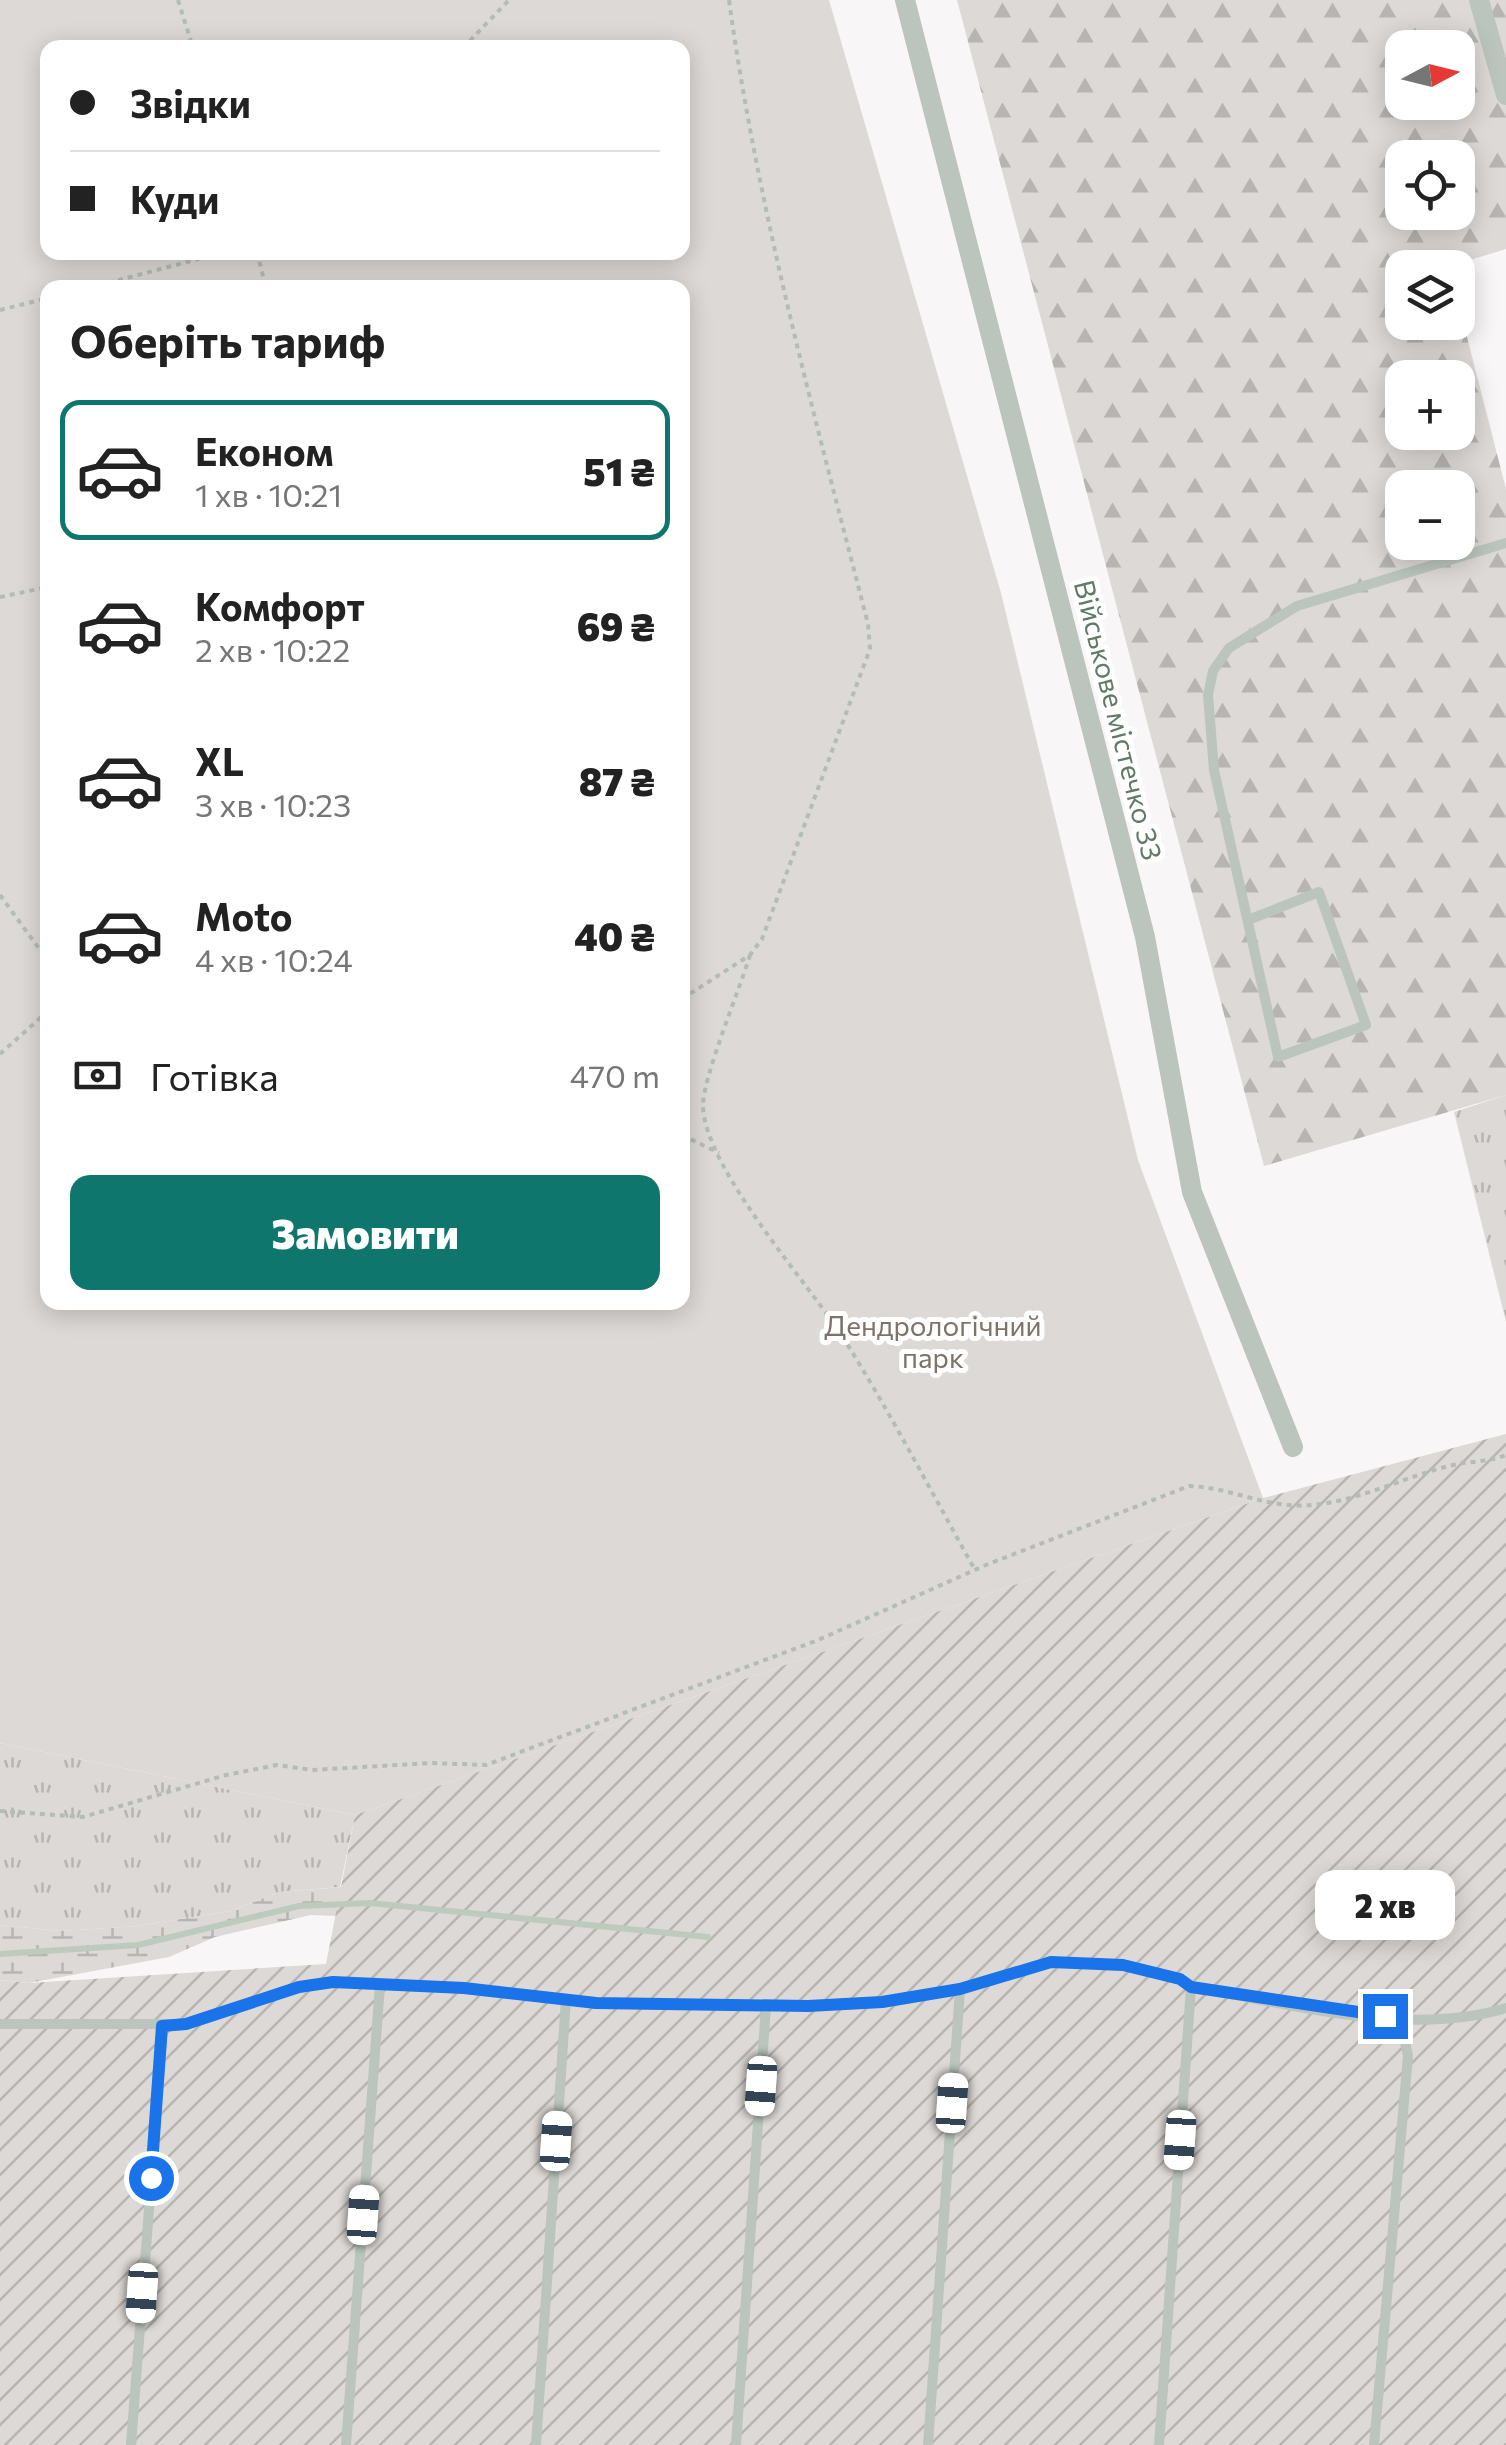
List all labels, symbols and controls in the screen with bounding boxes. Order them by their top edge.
north arrow [1385,30,1475,120]
map controls [1385,30,1475,560]
text: Звідки [130,79,251,126]
button: locate [1385,140,1475,230]
text: Куди [130,175,219,222]
button: layers [1385,250,1475,340]
text: Оберіть тариф [70,312,385,367]
button: + [1385,360,1475,450]
icon: car [75,425,165,515]
text: Економ [195,427,334,474]
text: 51 ₴ [583,447,655,494]
button: − [1385,470,1475,560]
text: 1 хв · 10:21 [195,474,342,514]
street label: Військове містечко 33 [1068,576,1170,863]
icon: car [75,580,165,670]
text: Комфорт [195,582,365,629]
text: 69 ₴ [577,602,655,649]
text: 2 хв · 10:22 [195,629,350,669]
icon: car [75,735,165,825]
text: XL [195,737,244,784]
text: 87 ₴ [579,757,655,804]
text: 3 хв · 10:23 [195,784,351,824]
icon: car [75,890,165,980]
text: Moto [195,892,293,939]
text: 40 ₴ [574,912,655,959]
text: 4 хв · 10:24 [195,939,353,979]
icon: cash [70,1048,125,1103]
text: Готівка [150,1052,279,1099]
text: 470 m [570,1055,660,1095]
button: Замовити [70,1175,660,1290]
park label: Дендрологічний парк [824,1308,1042,1374]
callout: 2 хв [1315,1871,1455,1941]
text: 2 хв [1354,1885,1416,1925]
route end [1363,1994,1408,2039]
car [744,2055,778,2117]
car [935,2072,969,2134]
car [1163,2109,1197,2171]
car [539,2110,573,2172]
route start [129,2156,174,2201]
car [346,2184,380,2246]
car [125,2262,159,2324]

